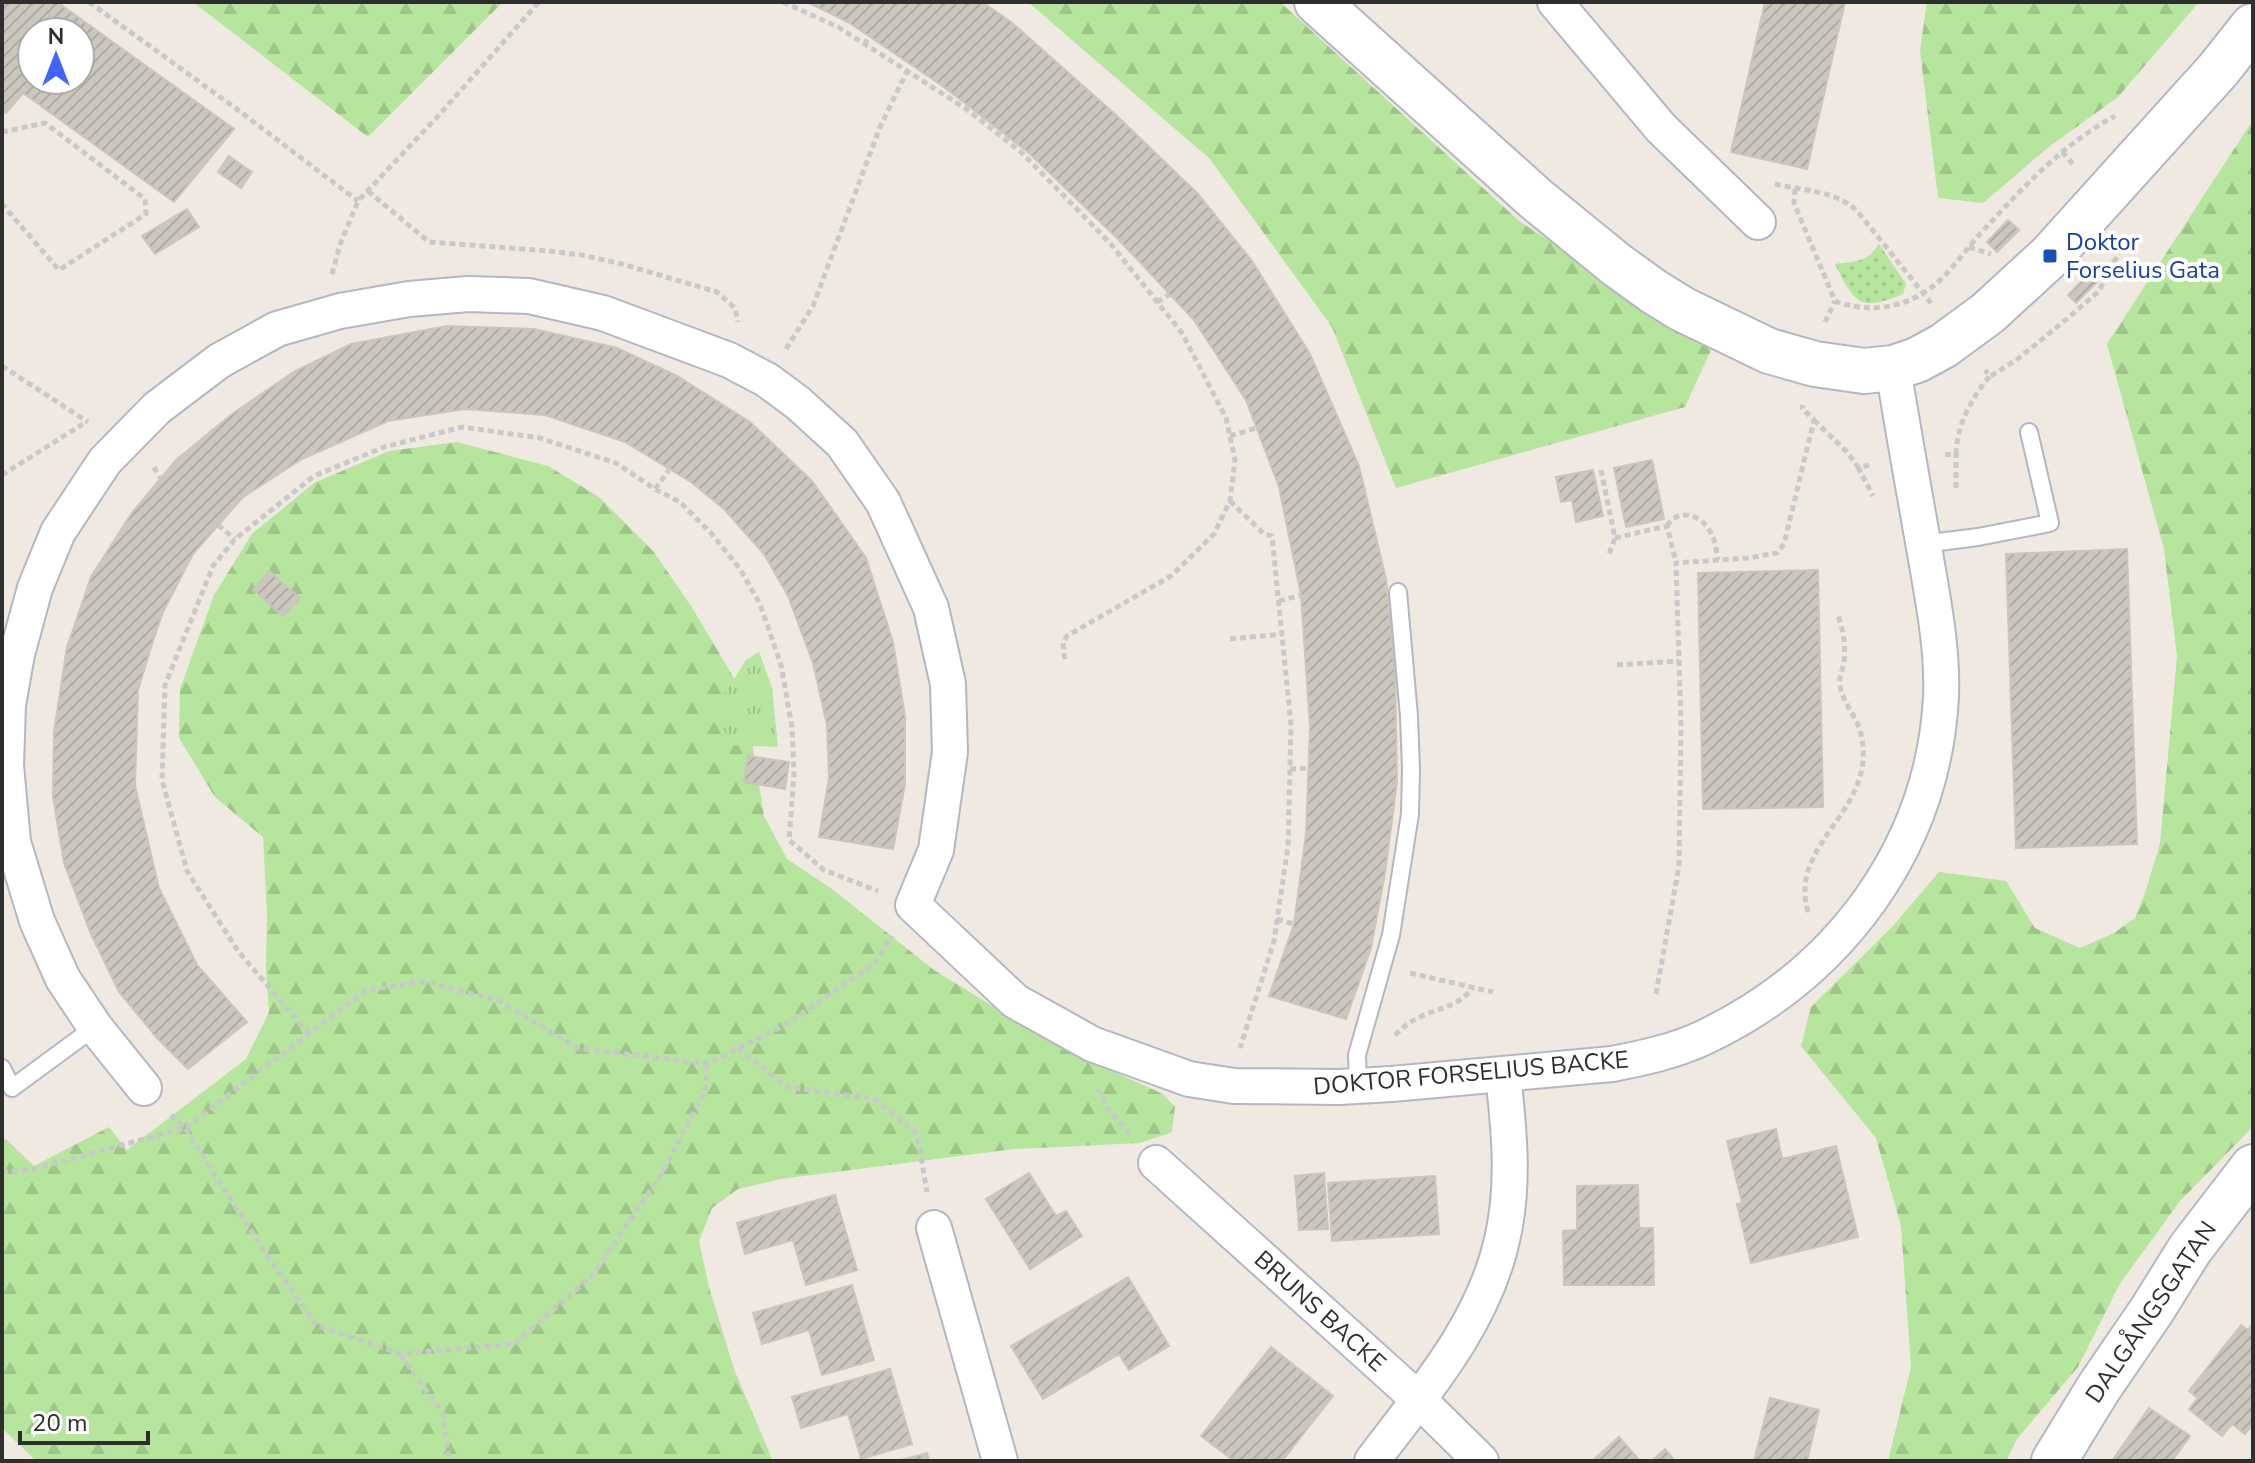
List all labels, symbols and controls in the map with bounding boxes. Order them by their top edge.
north arrow [16,16,96,96]
text: N [48,22,64,52]
place label: Doktor Forselius Gata [2066,226,2220,286]
marker: Doktor Forselius Gata [2041,247,2059,265]
street label: DOKTOR FORSELIUS BACKE [1312,1043,1630,1103]
street label: DALGÅNGSGATAN [2078,1215,2224,1409]
street label: BRUNS BACKE [1247,1243,1393,1379]
scale bar [20,1395,148,1445]
text: 20 m [32,1407,88,1439]

